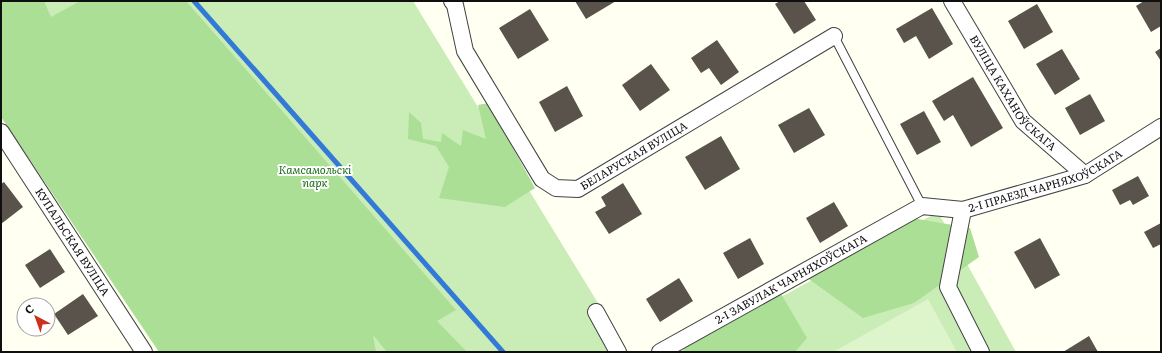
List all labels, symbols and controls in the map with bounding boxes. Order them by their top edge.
street label: ВУЛІЦА КАХАНОЎСКАГА [967,32,1060,154]
street label: БЕЛАРУСКАЯ ВУЛІЦА [577,117,690,193]
street label: 2-І ПРАЕЗД ЧАРНЯХОЎСКАГА [966,145,1125,215]
park label: Камсамольскі парк [279,161,352,190]
street label: КУПАЛЬСКАЯ ВУЛІЦА [32,184,114,298]
street label: 2-І ЗАВУЛАК ЧАРНЯХОЎСКАГА [712,229,869,327]
north arrow [16,297,56,337]
text: С [21,300,37,317]

